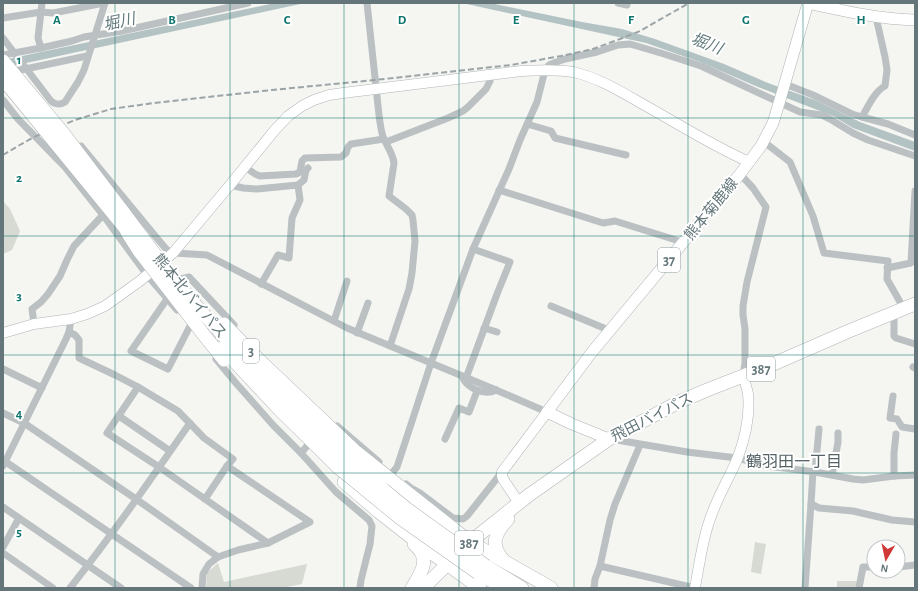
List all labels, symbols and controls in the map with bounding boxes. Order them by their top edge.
water label: 堀川 [102,9,138,33]
text: A [53,14,61,27]
text: B [168,14,176,27]
text: C [284,14,291,27]
text: D [398,14,407,27]
text: E [513,14,520,27]
text: F [628,14,635,27]
text: G [742,14,750,27]
text: H [856,14,866,27]
water label: 堀川 [689,30,727,58]
text: 1 [17,54,21,67]
text: 2 [16,172,22,185]
street label: 熊本菊鹿線 [681,175,741,243]
road number: 37 [658,248,680,272]
street label: 熊本北バイパス [150,250,231,341]
text: 3 [16,290,22,303]
road number: 3 [243,339,259,363]
road number: 387 [747,357,775,381]
street label: 飛田バイパス [608,390,696,444]
text: 4 [16,408,23,421]
district label: 鶴羽田一丁目 [746,453,842,470]
text: 5 [16,526,22,539]
road number: 387 [455,531,483,555]
north arrow [866,539,906,579]
text: N [880,562,889,574]

